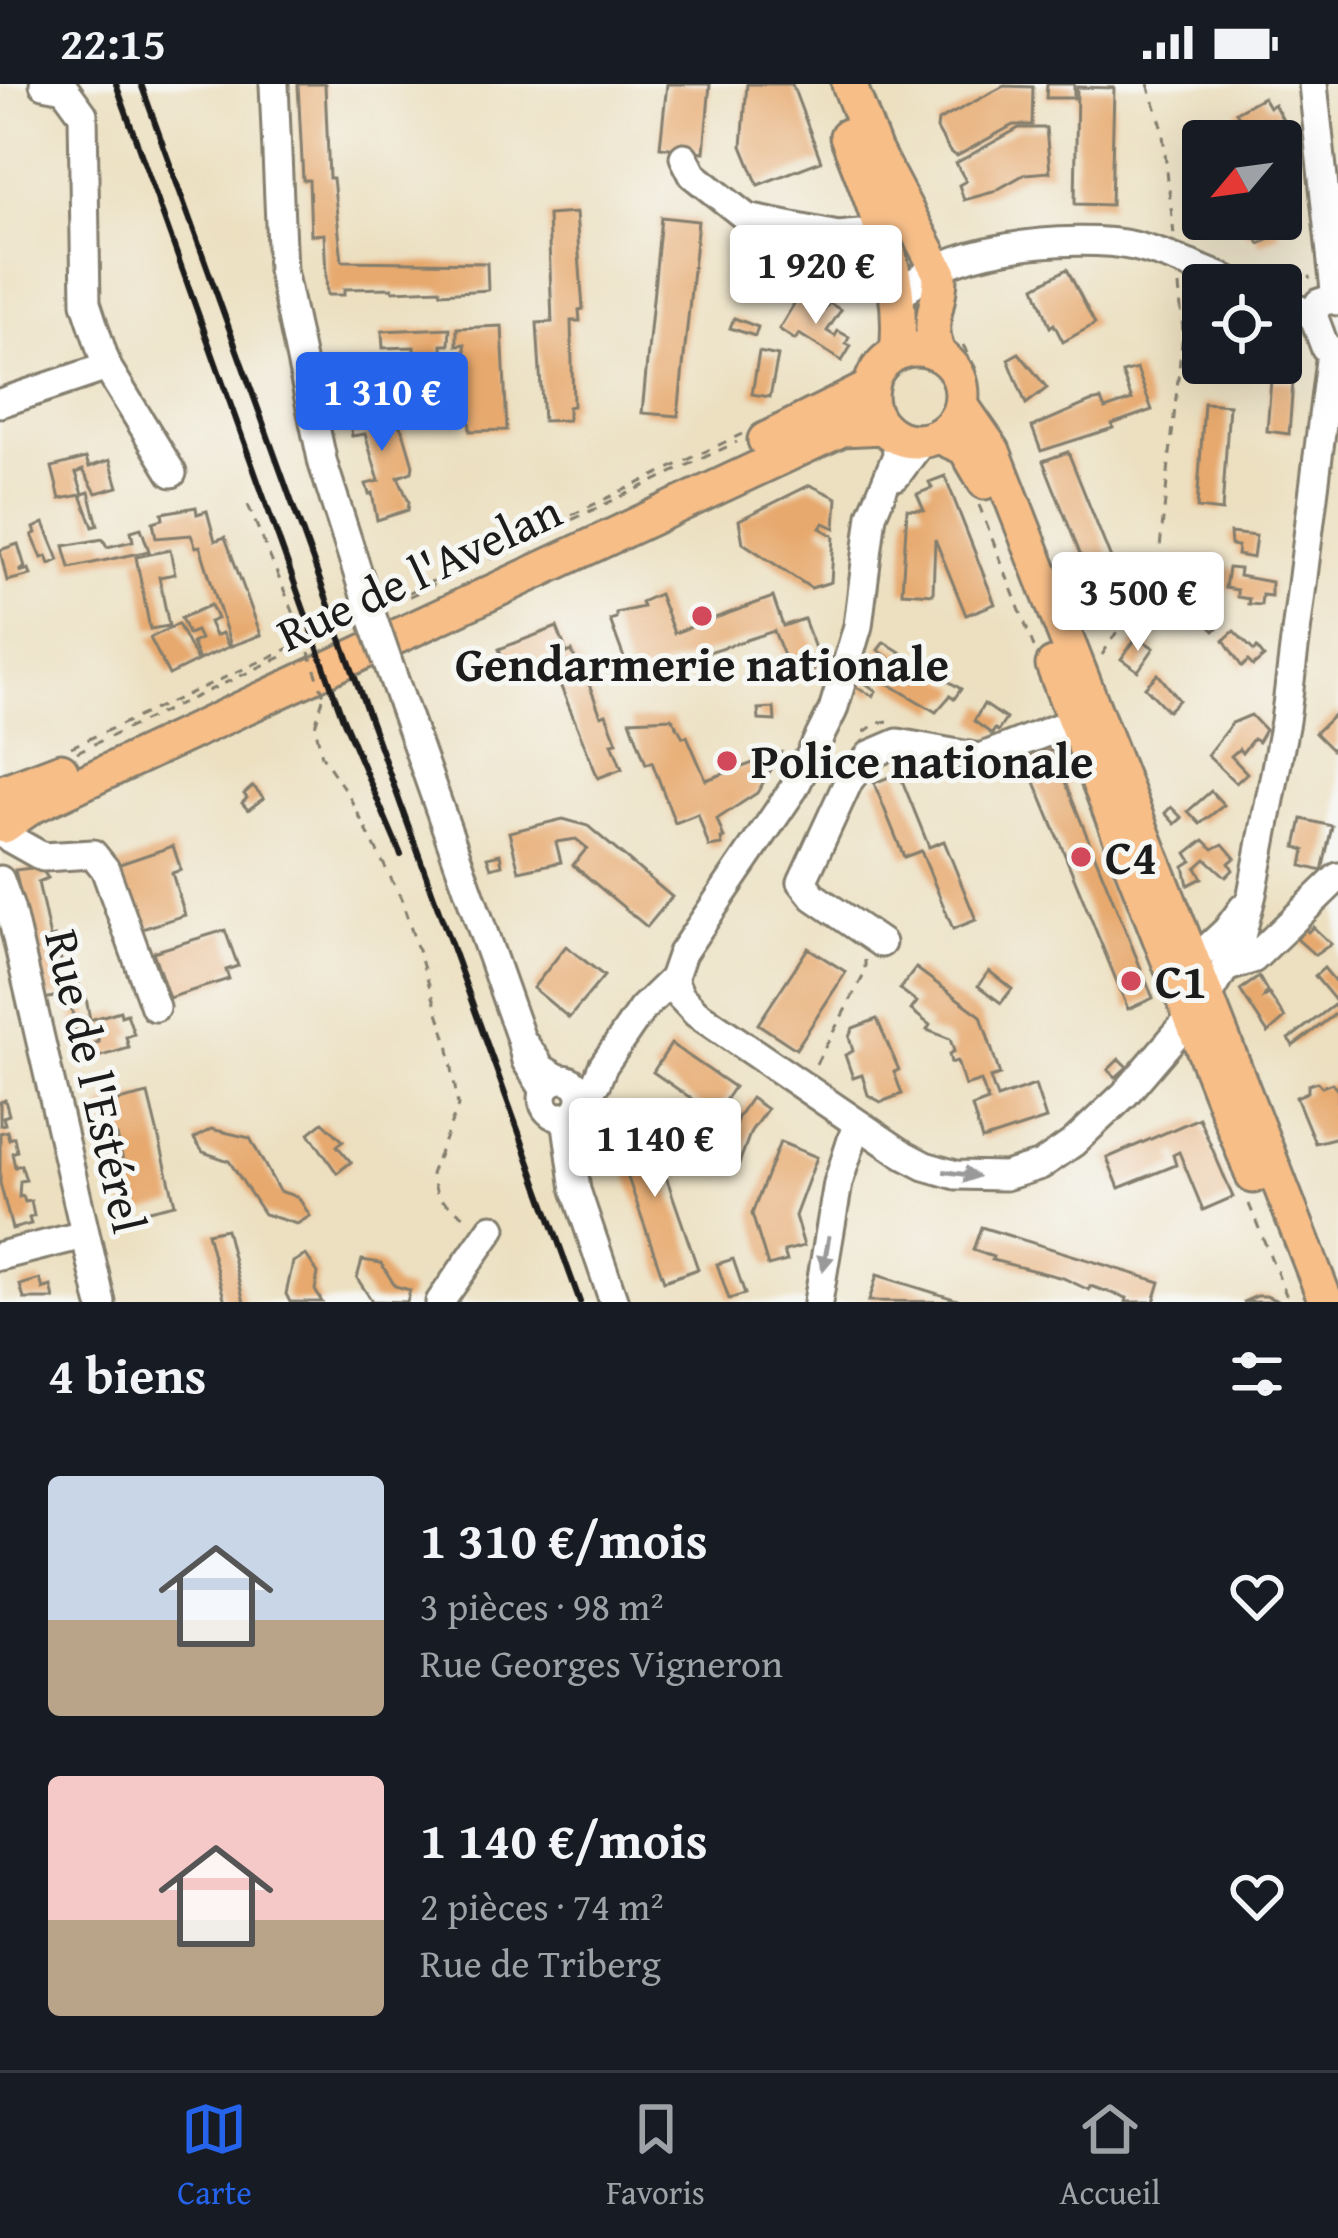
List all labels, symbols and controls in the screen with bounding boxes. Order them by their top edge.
text: 22:15 [60,10,166,75]
north arrow [1182,120,1302,240]
map controls [1182,120,1302,384]
pin: 1 920 € [705,225,927,327]
text: 1 920 € [757,235,875,292]
button: locate [1182,264,1302,384]
pin: 1 310 € [271,352,493,454]
text: 1 310 € [323,362,441,419]
street label: Rue de l'Avelan [265,475,573,668]
pin: 3 500 € [1027,552,1249,654]
text: 3 500 € [1079,562,1197,619]
marker: Gendarmerie nationale [689,603,715,629]
place label: Gendarmerie nationale [455,628,949,699]
place label: Police nationale [751,725,1094,796]
marker: Police nationale [714,748,740,774]
place label: C4 [1105,821,1157,892]
marker: C4 [1068,844,1094,870]
street label: Rue de l'Estérel [27,922,166,1239]
place label: C1 [1155,945,1207,1016]
marker: C1 [1118,968,1144,994]
pin: 1 140 € [544,1098,766,1200]
text: 1 140 € [596,1108,714,1165]
one-way arrow [942,1165,980,1184]
one-way arrow [816,1235,835,1272]
text: 4 biens [48,1337,206,1412]
icon: filters [1224,1341,1290,1407]
text: 1 310 €/mois [420,1502,708,1577]
icon: home [144,1524,288,1668]
icon: heart [1224,1563,1290,1629]
text: 3 pièces · 98 m² [420,1577,664,1634]
text: Rue Georges Vigneron [420,1634,783,1691]
text: 1 140 €/mois [420,1802,708,1877]
icon: home [144,1824,288,1968]
icon: heart [1224,1863,1290,1929]
text: 2 pièces · 74 m² [420,1877,664,1934]
text: Rue de Triberg [420,1934,661,1991]
tab: Carte [177,2096,252,2216]
tab: Favoris [606,2096,705,2216]
tab: Accueil [1059,2096,1161,2216]

